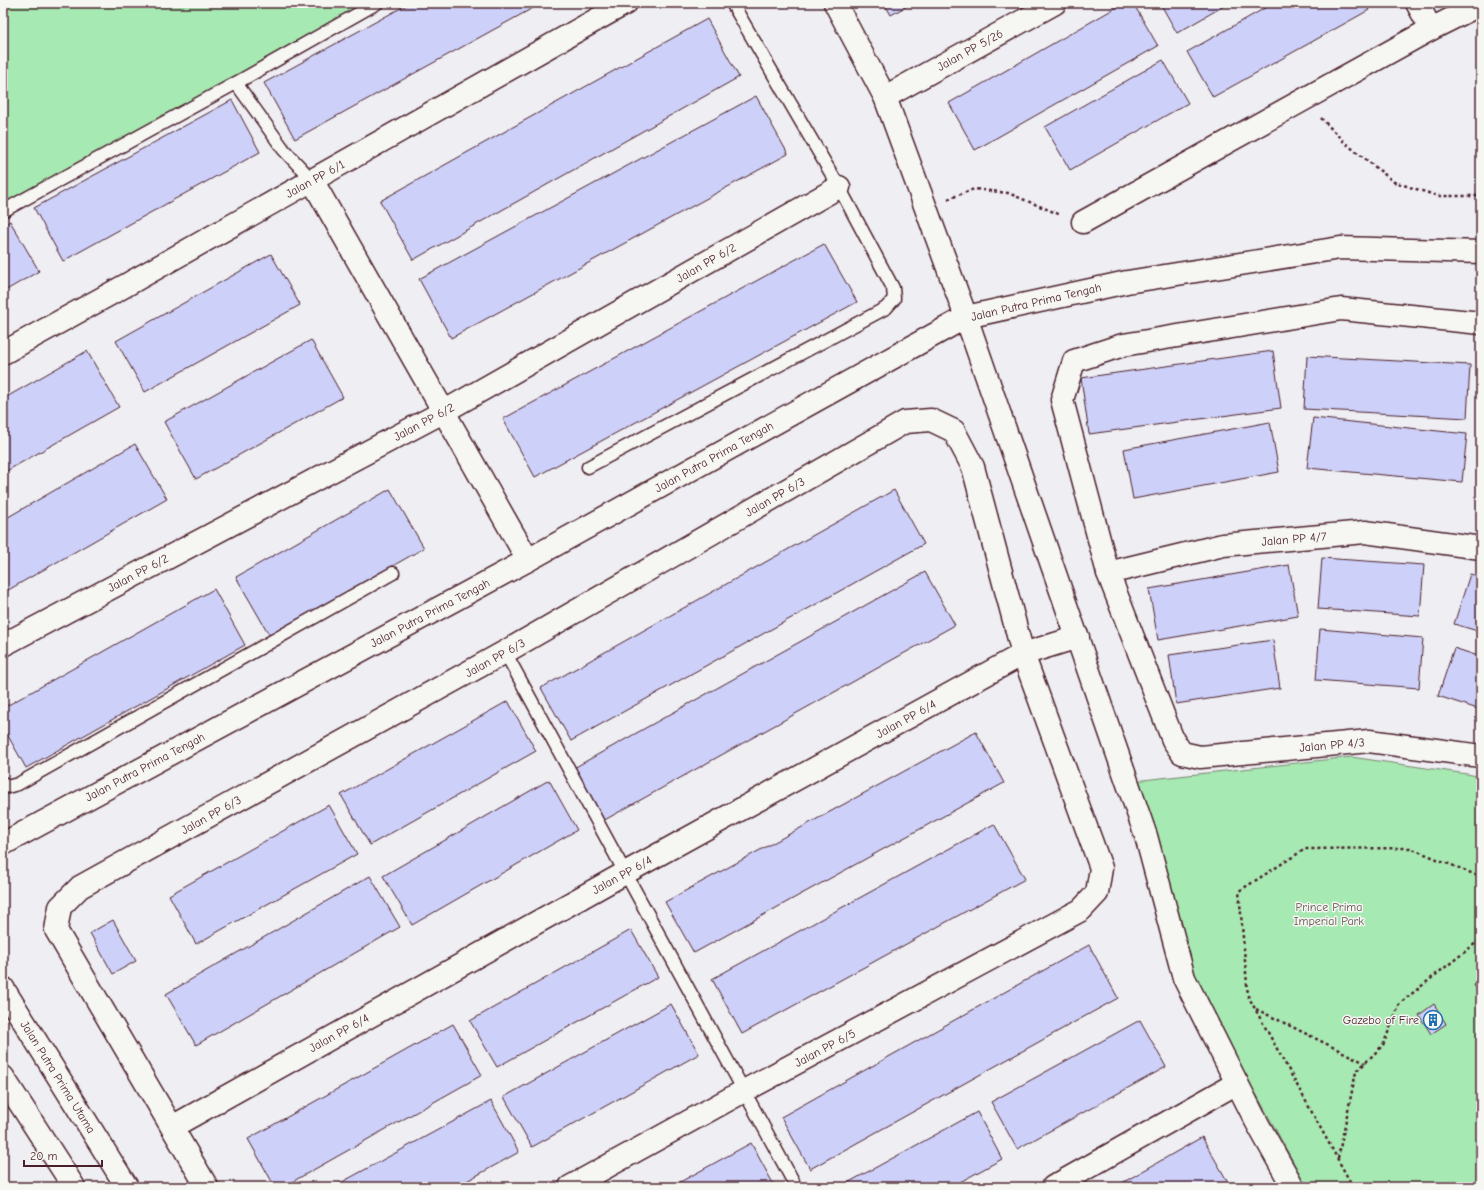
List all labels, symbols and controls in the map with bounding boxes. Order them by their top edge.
street label: Jalan PP 5/26 [935,26,1005,74]
street label: Jalan PP 6/1 [283,157,347,201]
street label: Jalan PP 6/2 [674,240,738,286]
street label: Jalan Putra Prima Tengah [969,280,1103,324]
street label: Jalan PP 6/2 [391,400,457,444]
street label: Jalan Putra Prima Tengah [652,419,776,495]
street label: Jalan PP 6/3 [743,474,807,520]
street label: Jalan PP 4/7 [1261,529,1327,549]
street label: Jalan PP 6/2 [105,551,171,595]
street label: Jalan Putra Prima Tengah [368,575,492,651]
street label: Jalan PP 6/3 [463,636,527,680]
street label: Jalan PP 6/4 [874,697,938,741]
street label: Jalan Putra Prima Tengah [83,729,207,805]
street label: Jalan PP 4/3 [1299,735,1365,755]
street label: Jalan PP 6/3 [179,793,243,837]
street label: Jalan PP 6/4 [590,853,654,897]
park label: Prince Prima Imperial Park [1294,900,1364,928]
building icon: Gazebo of Fire [1422,1009,1444,1031]
street label: Jalan PP 6/4 [307,1011,371,1055]
place label: Gazebo of Fire [1343,1013,1419,1027]
street label: Jalan Putra Prima Utama [18,1018,98,1136]
street label: Jalan PP 6/5 [792,1026,858,1070]
scale bar [24,1142,102,1168]
text: 20 m [30,1149,58,1163]

